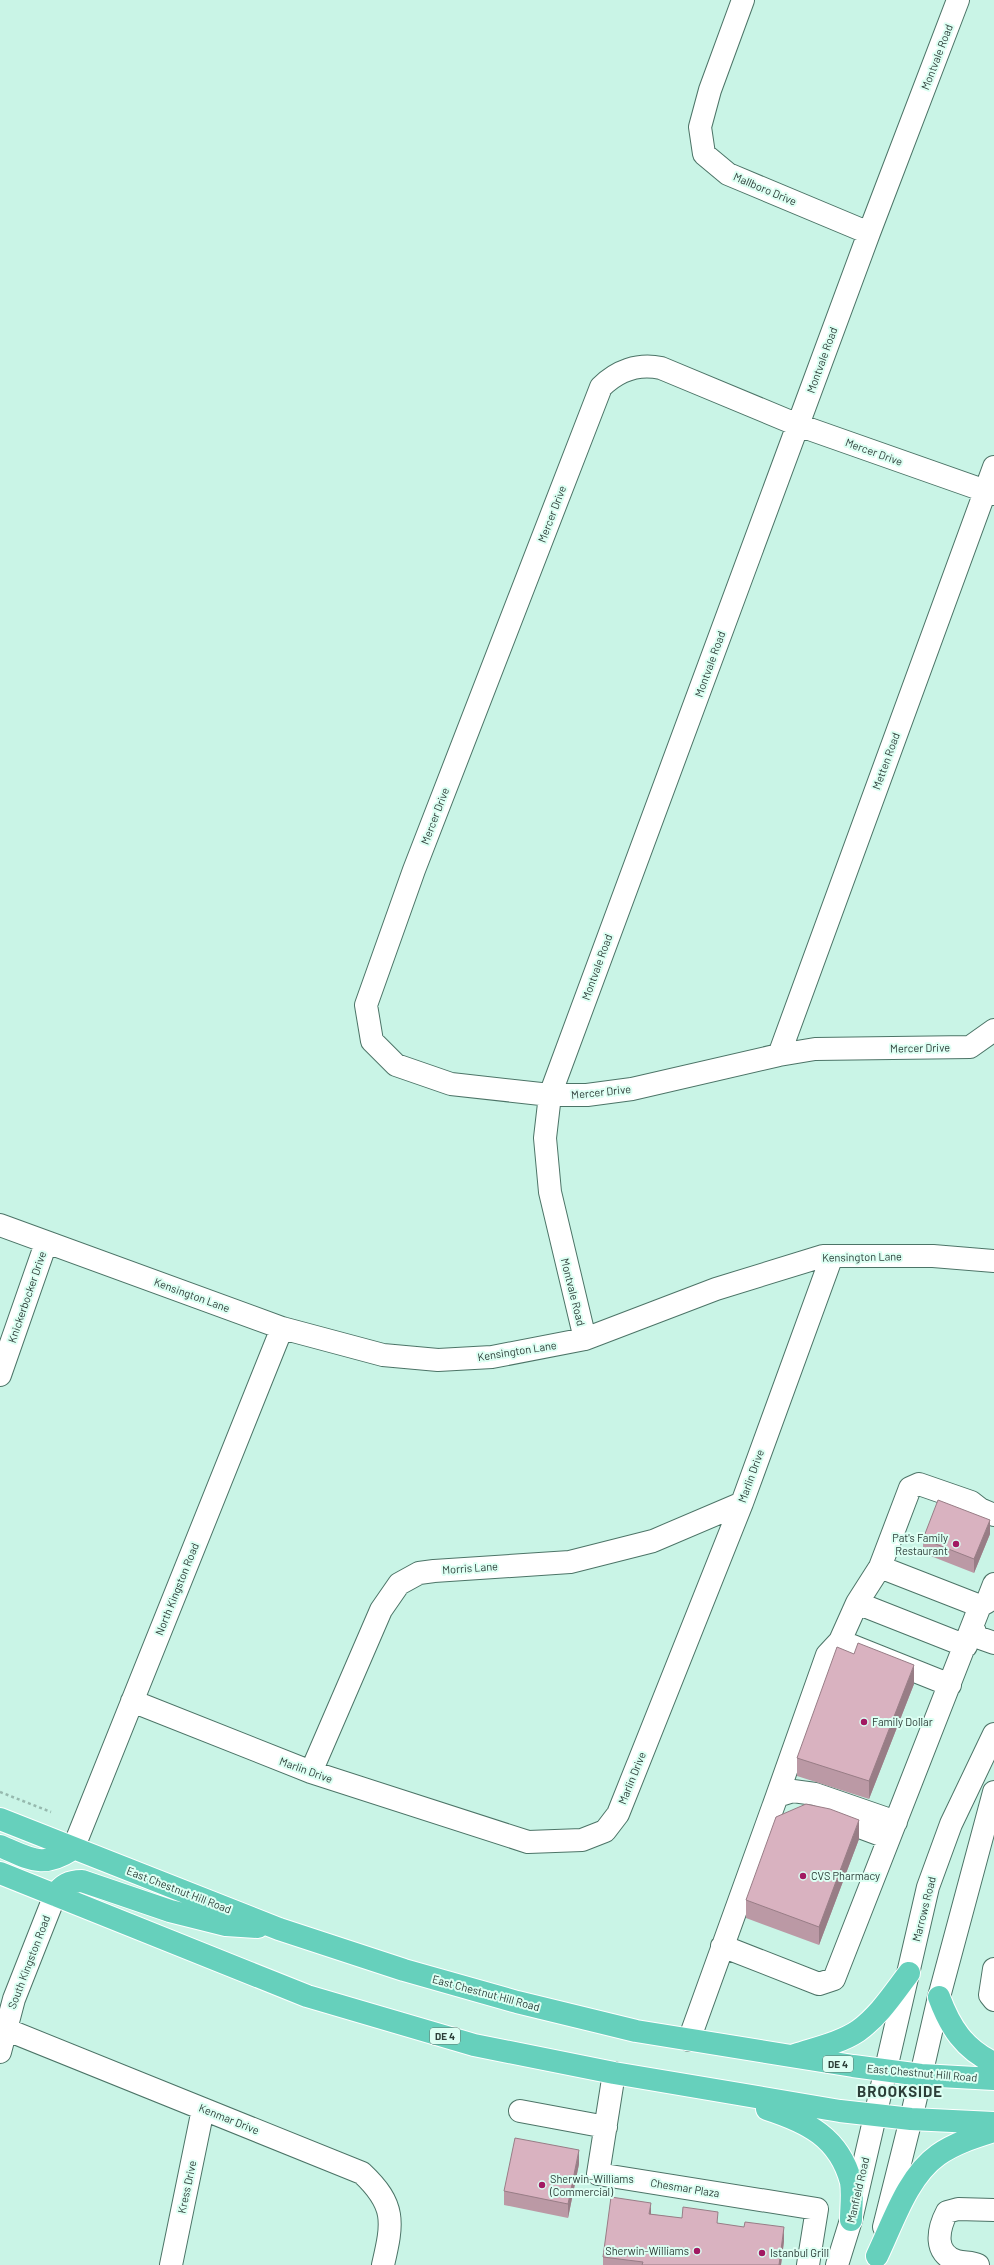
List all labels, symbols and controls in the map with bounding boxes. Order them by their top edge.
street label: Montvale Road [918,22,955,92]
street label: Mallboro Drive [732,169,799,208]
street label: Montvale Road [804,325,840,395]
street label: Mercer Drive [844,435,905,468]
street label: Mercer Drive [535,483,568,544]
street label: Montvale Road [692,629,728,699]
street label: Metten Road [869,731,902,791]
street label: Mercer Drive [418,785,451,846]
street label: Montvale Road [579,932,615,1002]
street label: Mercer Drive [890,1040,950,1055]
street label: Mercer Drive [570,1082,632,1101]
street label: Knickerbocker Drive [5,1249,48,1344]
street label: Kensington Lane [822,1249,902,1264]
street label: Montvale Road [559,1257,588,1327]
street label: Kensington Lane [152,1275,232,1314]
street label: Kensington Lane [476,1338,557,1363]
street label: Marlin Drive [735,1447,766,1504]
place label: Pat's Family Restaurant [892,1531,948,1557]
marker: Pat's Family Restaurant [951,1539,961,1549]
street label: North Kingston Road [152,1541,201,1637]
street label: Morris Lane [442,1559,498,1576]
place label: Family Dollar [872,1715,933,1728]
marker: Family Dollar [859,1717,869,1727]
street label: Marlin Drive [615,1750,648,1806]
street label: Marlin Drive [278,1754,335,1785]
street label: East Chestnut Hill Road [125,1864,233,1915]
place label: CVS Pharmacy [811,1869,880,1882]
marker: CVS Pharmacy [798,1871,808,1881]
street label: Marrows Road [909,1875,938,1943]
street label: South Kingston Road [5,1913,52,2010]
street label: East Chestnut Hill Road [431,1972,541,2013]
road number: DE 4 [430,2028,460,2044]
road number: DE 4 [823,2056,853,2072]
street label: East Chestnut Hill Road [866,2061,978,2084]
district label: BROOKSIDE [857,2082,943,2100]
street label: Kenmar Drive [197,2101,261,2137]
street label: Manfield Road [844,2156,871,2224]
street label: Kress Drive [175,2159,198,2214]
place label: Sherwin-Williams (Commercial) [549,2172,634,2198]
street label: Chesmar Plaza [650,2176,721,2199]
marker: Sherwin-Williams (Commercial) [537,2180,547,2190]
place label: Sherwin-Williams [605,2244,689,2257]
marker: Sherwin-Williams [692,2246,702,2256]
place label: Istanbul Grill [770,2246,829,2259]
marker: Istanbul Grill [757,2248,767,2258]

